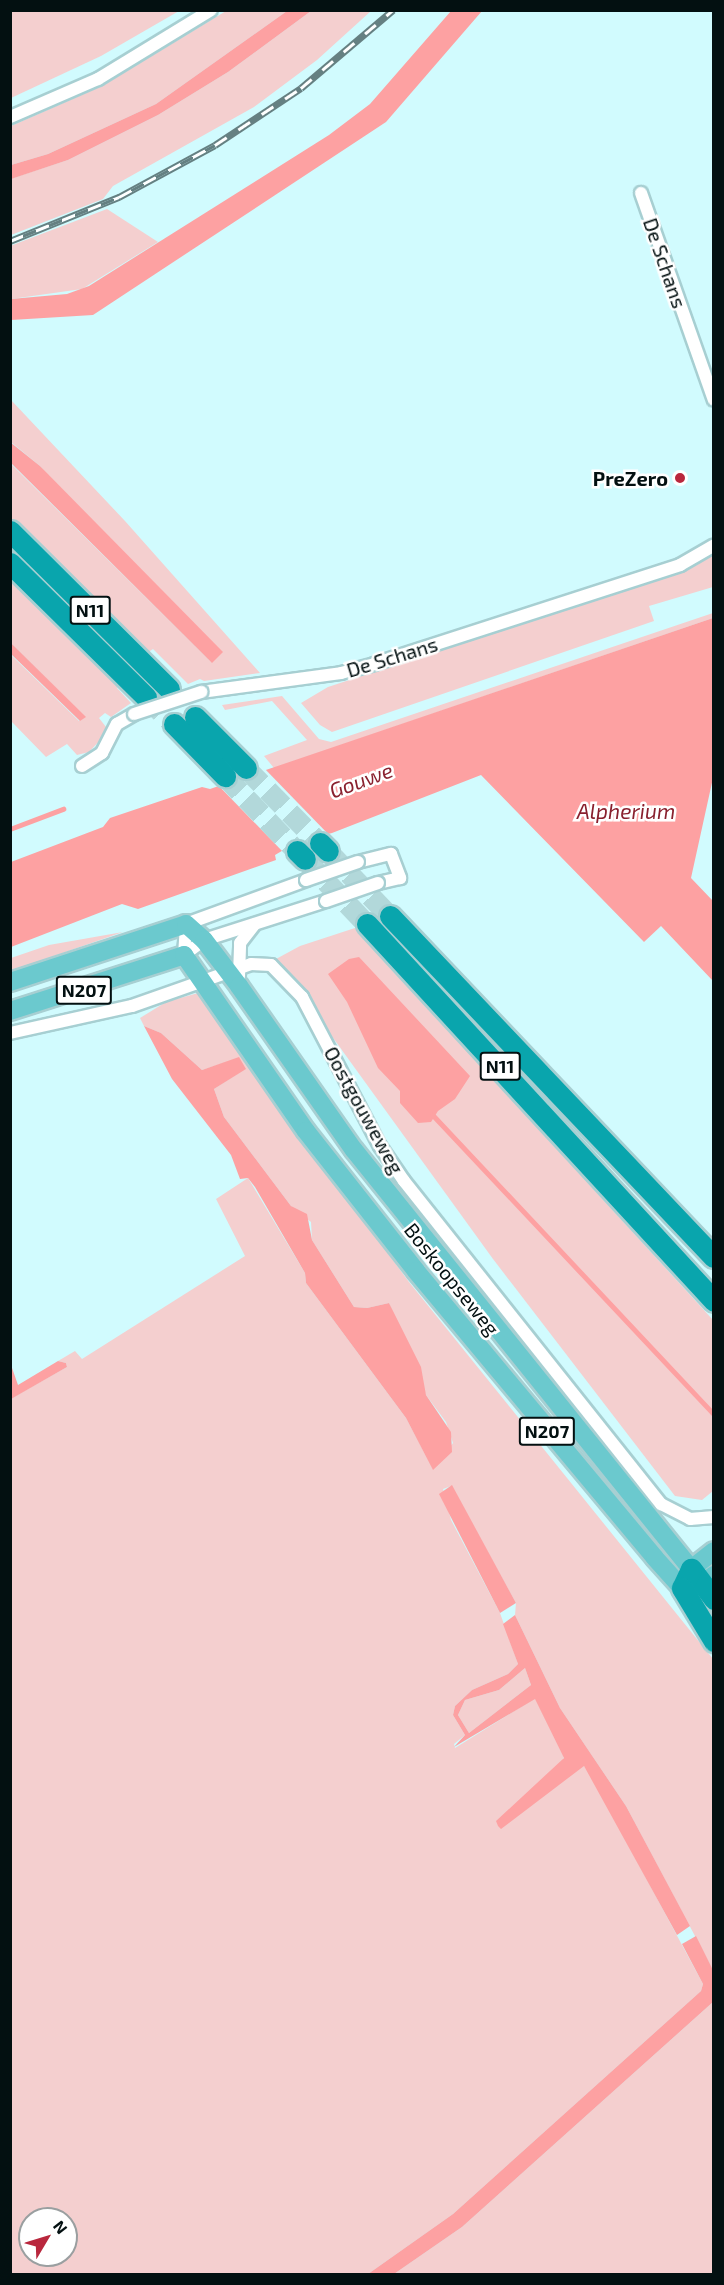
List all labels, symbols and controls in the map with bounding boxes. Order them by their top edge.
street label: De Schans [638,215,692,311]
place label: PreZero [593,466,668,490]
marker: PreZero [673,471,687,485]
road number: N11 [69,595,111,625]
street label: De Schans [344,632,440,682]
water label: Gouwe [326,757,396,803]
water label: Alpherium [577,798,675,824]
road number: N207 [56,975,112,1005]
street label: Oostgouweweg [319,1042,409,1178]
road number: N11 [479,1051,521,1081]
street label: Boskoopseweg [399,1218,505,1340]
road number: N207 [518,1416,576,1446]
north arrow [18,2207,78,2267]
text: N [50,2216,72,2237]

